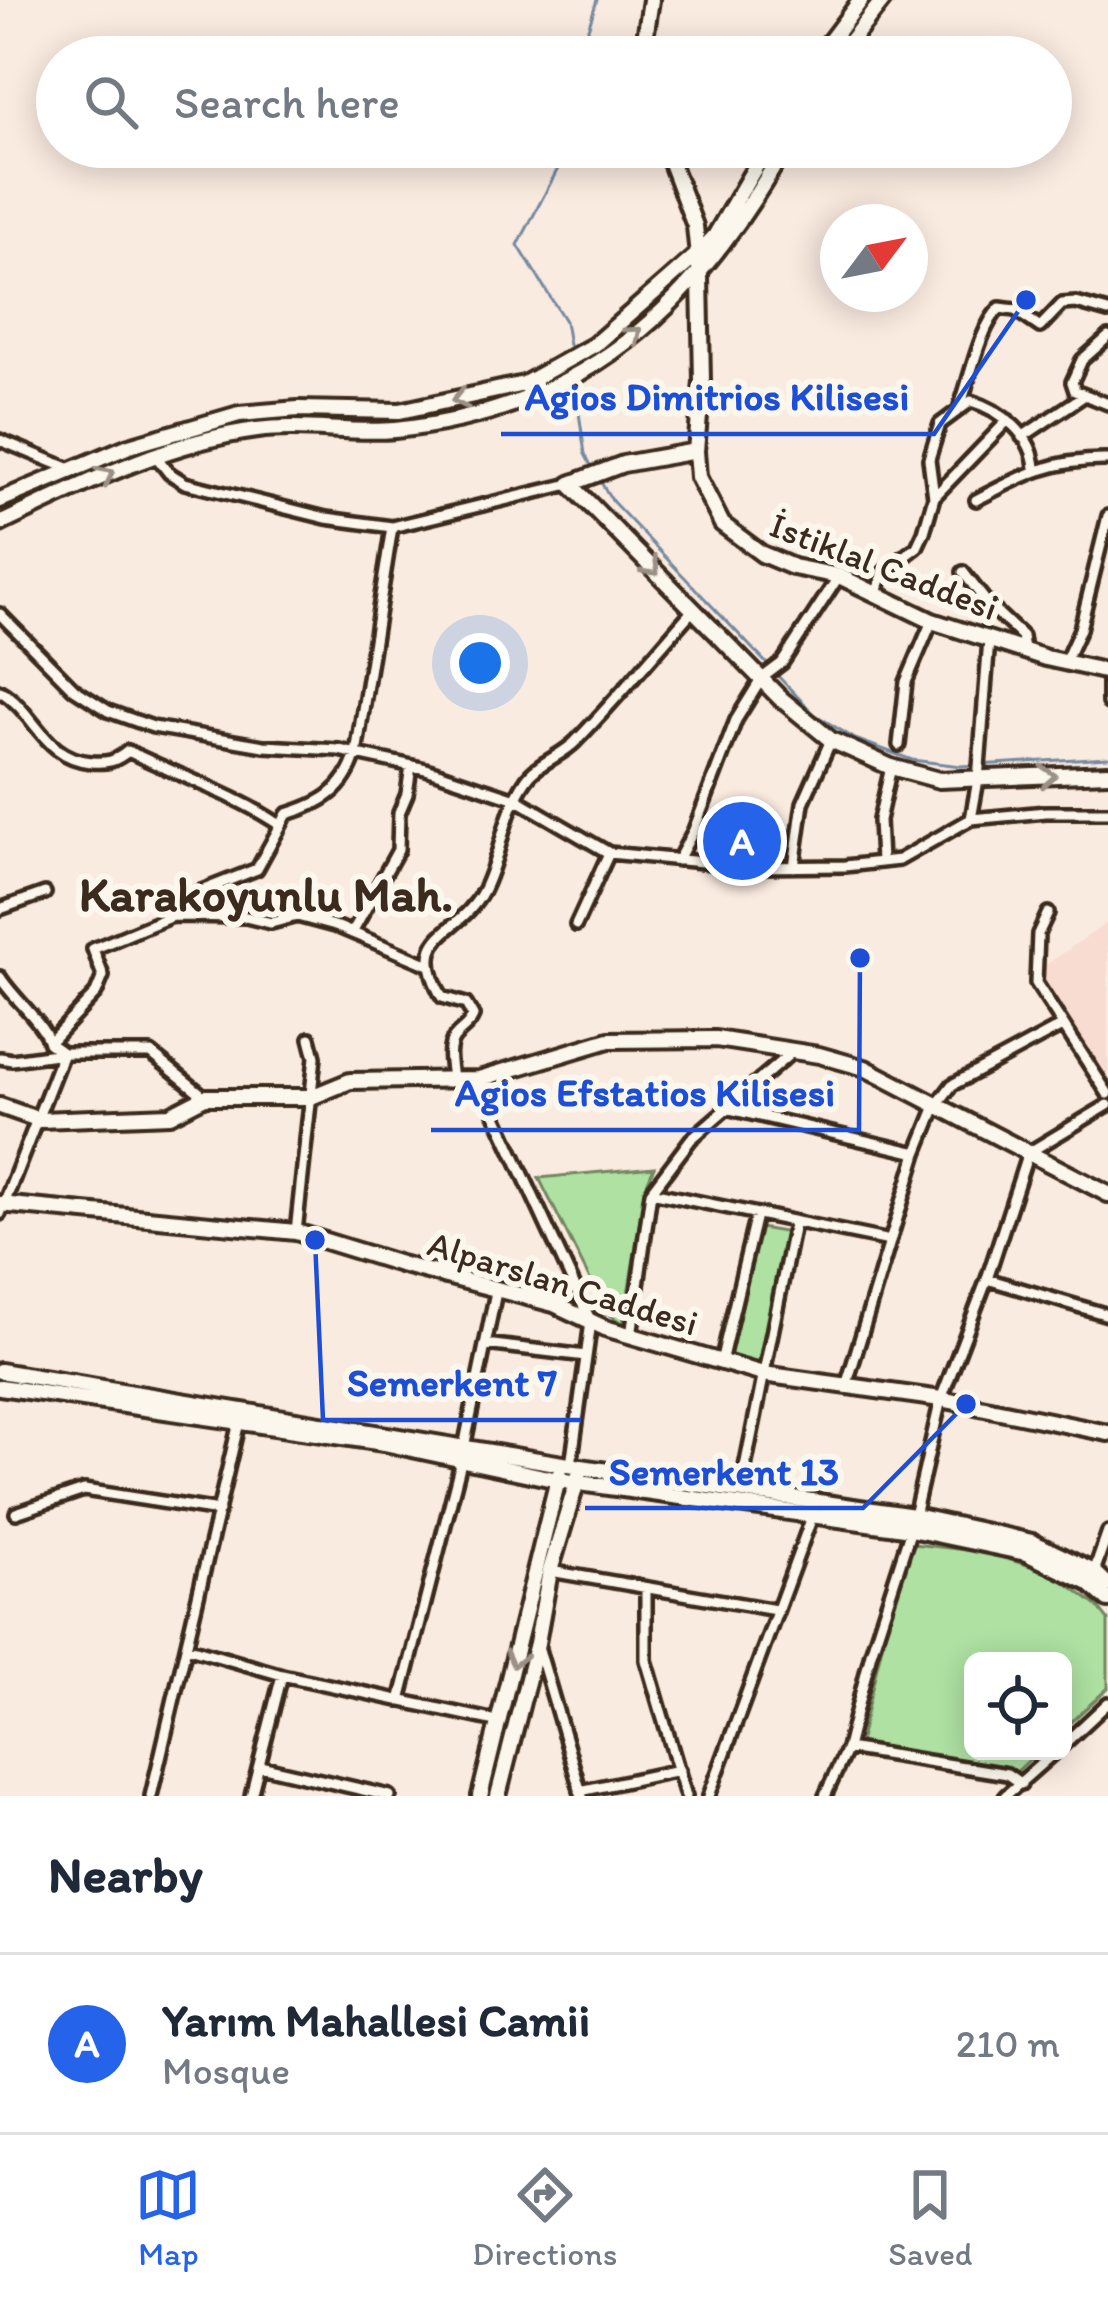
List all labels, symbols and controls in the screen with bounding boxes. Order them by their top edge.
search box [36,36,1072,168]
icon: search [78,69,144,135]
text: Search here [174,75,400,129]
north arrow [820,204,928,312]
one-way arrow [620,326,642,348]
callout: Agios Dimitrios Kilisesi [501,359,934,434]
text: Agios Dimitrios Kilisesi [525,373,909,420]
one-way arrow [451,386,471,411]
one-way arrow [94,467,116,490]
street label: İstiklal Caddesi [764,503,1004,629]
one-way arrow [637,554,659,576]
your location [450,633,510,693]
one-way arrow [1039,763,1058,789]
pin: A [703,796,781,886]
district label: Karakoyunlu Mah. [79,865,453,923]
callout: Agios Efstatios Kilisesi [431,1055,859,1130]
text: Agios Efstatios Kilisesi [455,1069,835,1116]
street label: Alparslan Caddesi [423,1222,703,1344]
callout: Semerkent 7 [323,1345,581,1420]
text: Semerkent 7 [347,1359,558,1406]
callout: Semerkent 13 [585,1433,863,1508]
text: Semerkent 13 [609,1448,839,1495]
one-way arrow [504,1649,529,1669]
map controls [964,1652,1072,1760]
button: locate [964,1652,1072,1760]
text: Nearby [48,1844,203,1905]
text: Yarım Mahallesi Camii [162,1993,590,2047]
text: A [75,2020,99,2067]
text: 210 m [956,2020,1060,2067]
text: Mosque [162,2047,290,2094]
tab: Map [135,2162,201,2273]
tab: Directions [472,2162,617,2273]
tab: Saved [888,2162,973,2273]

